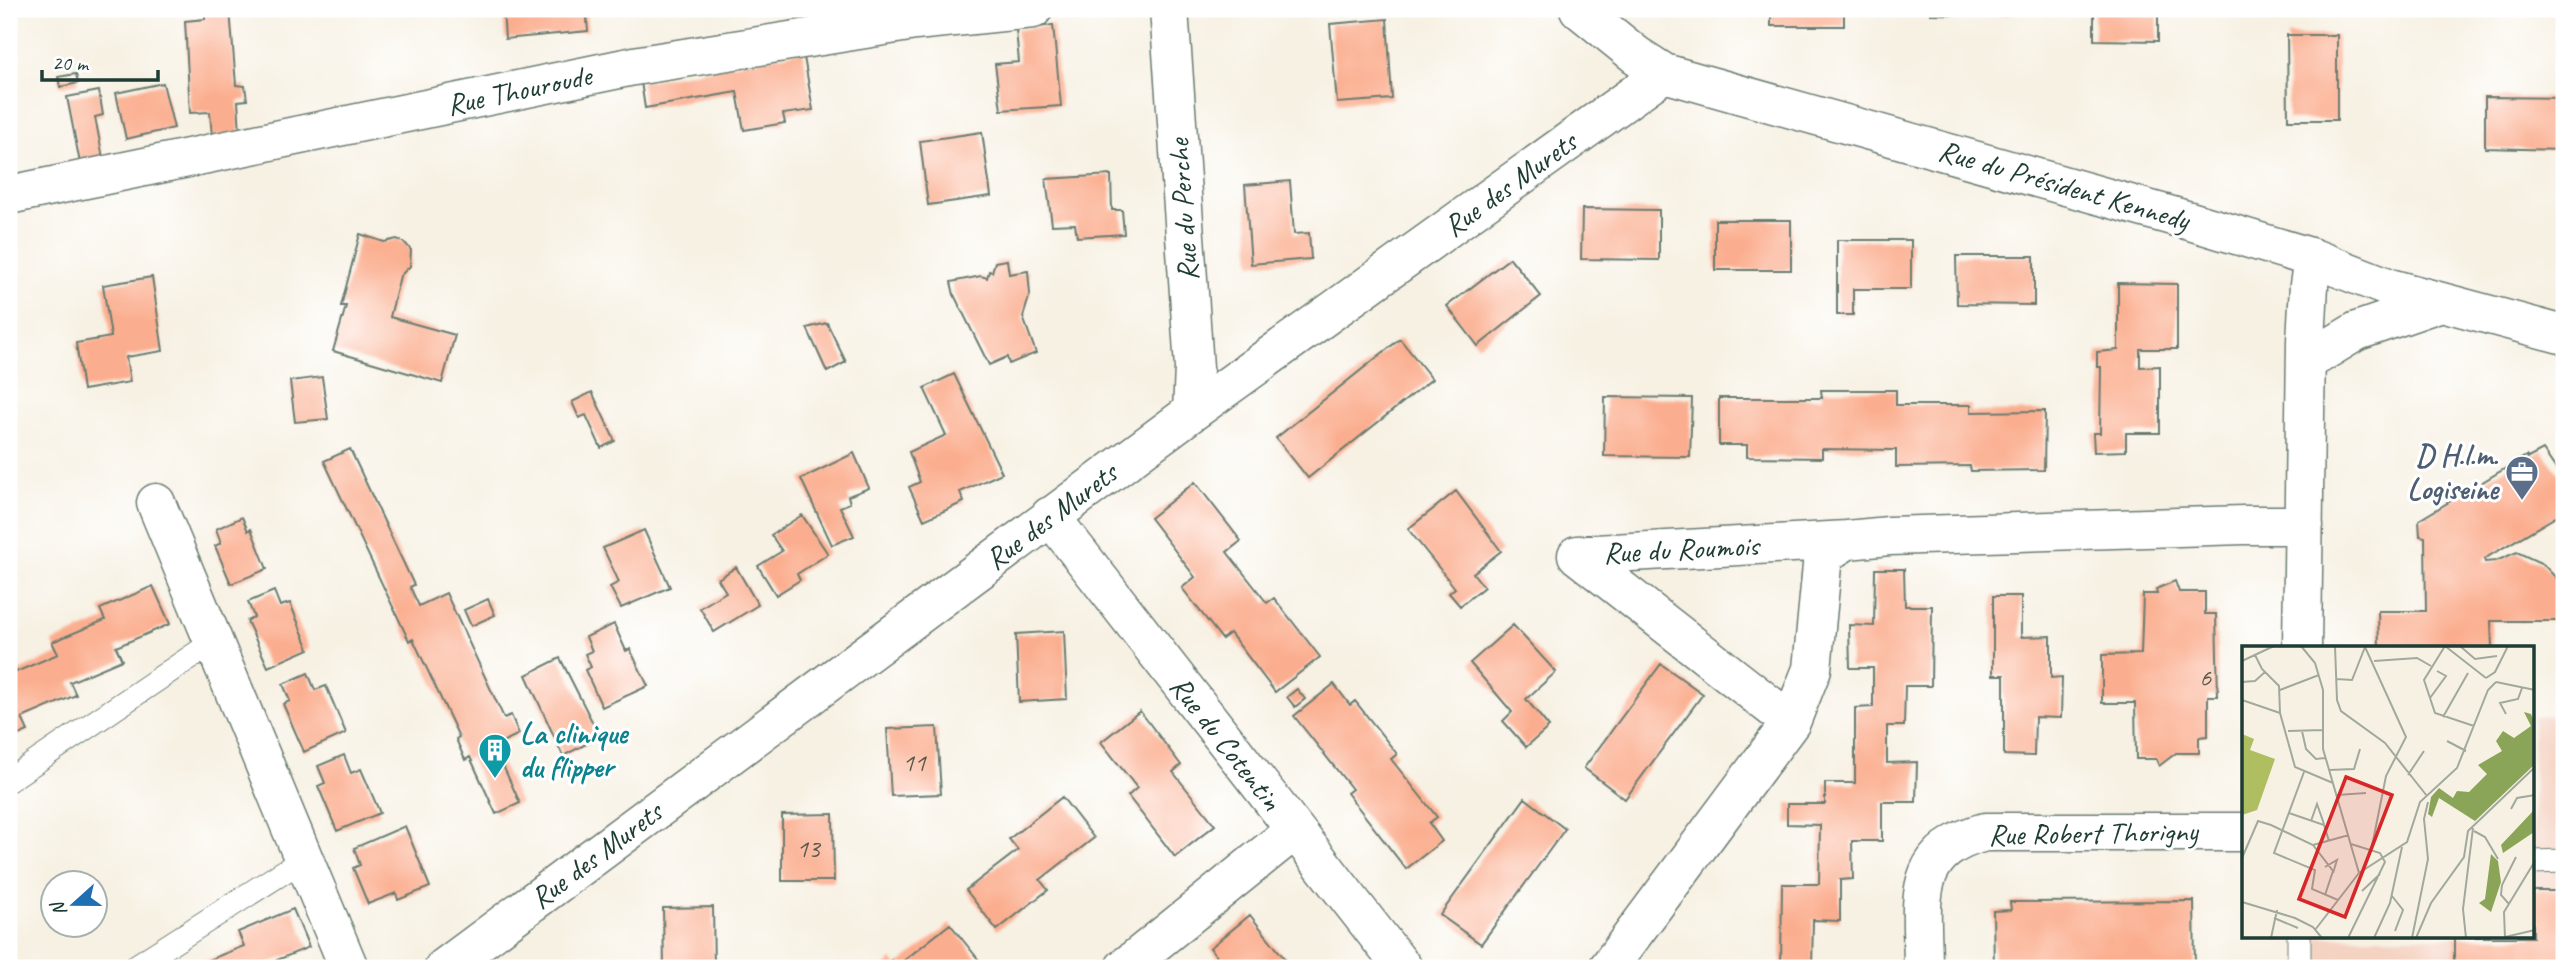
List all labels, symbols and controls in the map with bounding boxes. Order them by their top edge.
scale bar [42,38,158,82]
text: 20 m [52,50,90,76]
street label: Rue Thouroude [443,56,597,124]
street label: Rue des Murets [1436,121,1586,245]
street label: Rue du Président Kennedy [1934,131,2195,239]
street label: Rue du Perche [1159,136,1207,282]
place label: D H.l.m. Logiseine [2407,436,2500,508]
street label: Rue des Murets [977,452,1127,578]
office icon: D H.l.m. Logiseine [2503,453,2541,502]
street label: Rue du Roumois [1602,526,1763,572]
inset map [2242,646,2534,939]
house number: 6 [2199,661,2212,694]
street label: Rue du Cotentin [1162,668,1291,818]
place label: La clinique du flipper [520,714,629,786]
building icon: La clinique du flipper [476,731,514,780]
house number: 11 [902,746,927,779]
street label: Rue des Murets [522,791,672,917]
street label: Rue Robert Thorigny [1988,812,2200,854]
house number: 13 [796,832,822,865]
north arrow [38,869,108,939]
text: N [45,897,72,920]

